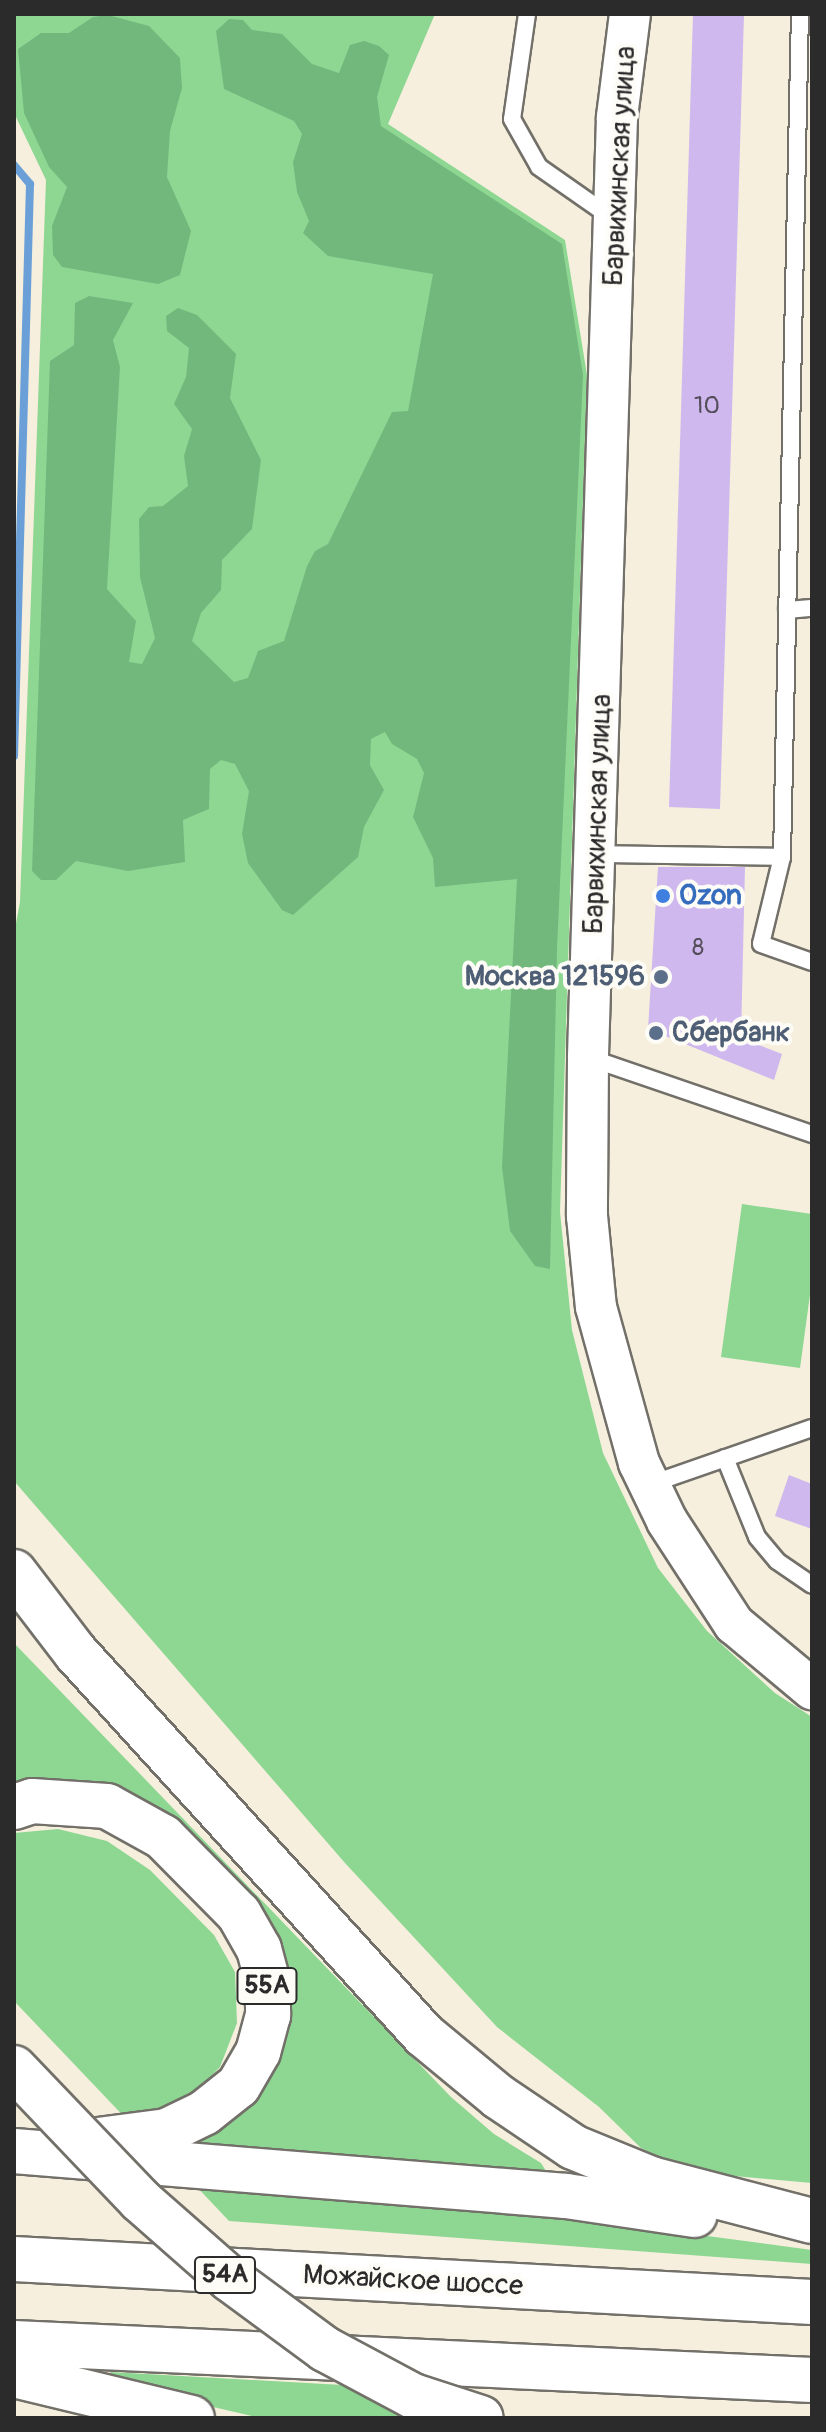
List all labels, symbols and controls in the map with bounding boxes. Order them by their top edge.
street label: Барвихинская улица [597,45,643,287]
house number: 10 [694,392,720,420]
street label: Барвихинская улица [577,693,619,935]
place label: Ozon [679,879,742,913]
marker: Ozon [654,887,672,905]
house number: 8 [692,934,704,962]
place label: Москва 121596 [465,960,645,994]
marker: Москва 121596 [652,968,670,986]
place label: Сбербанк [672,1016,790,1050]
marker: Сбербанк [647,1024,665,1042]
road number: 55А [235,1964,299,2008]
road number: 54А [193,2253,257,2297]
street label: Можайское шоссе [302,2258,524,2304]

